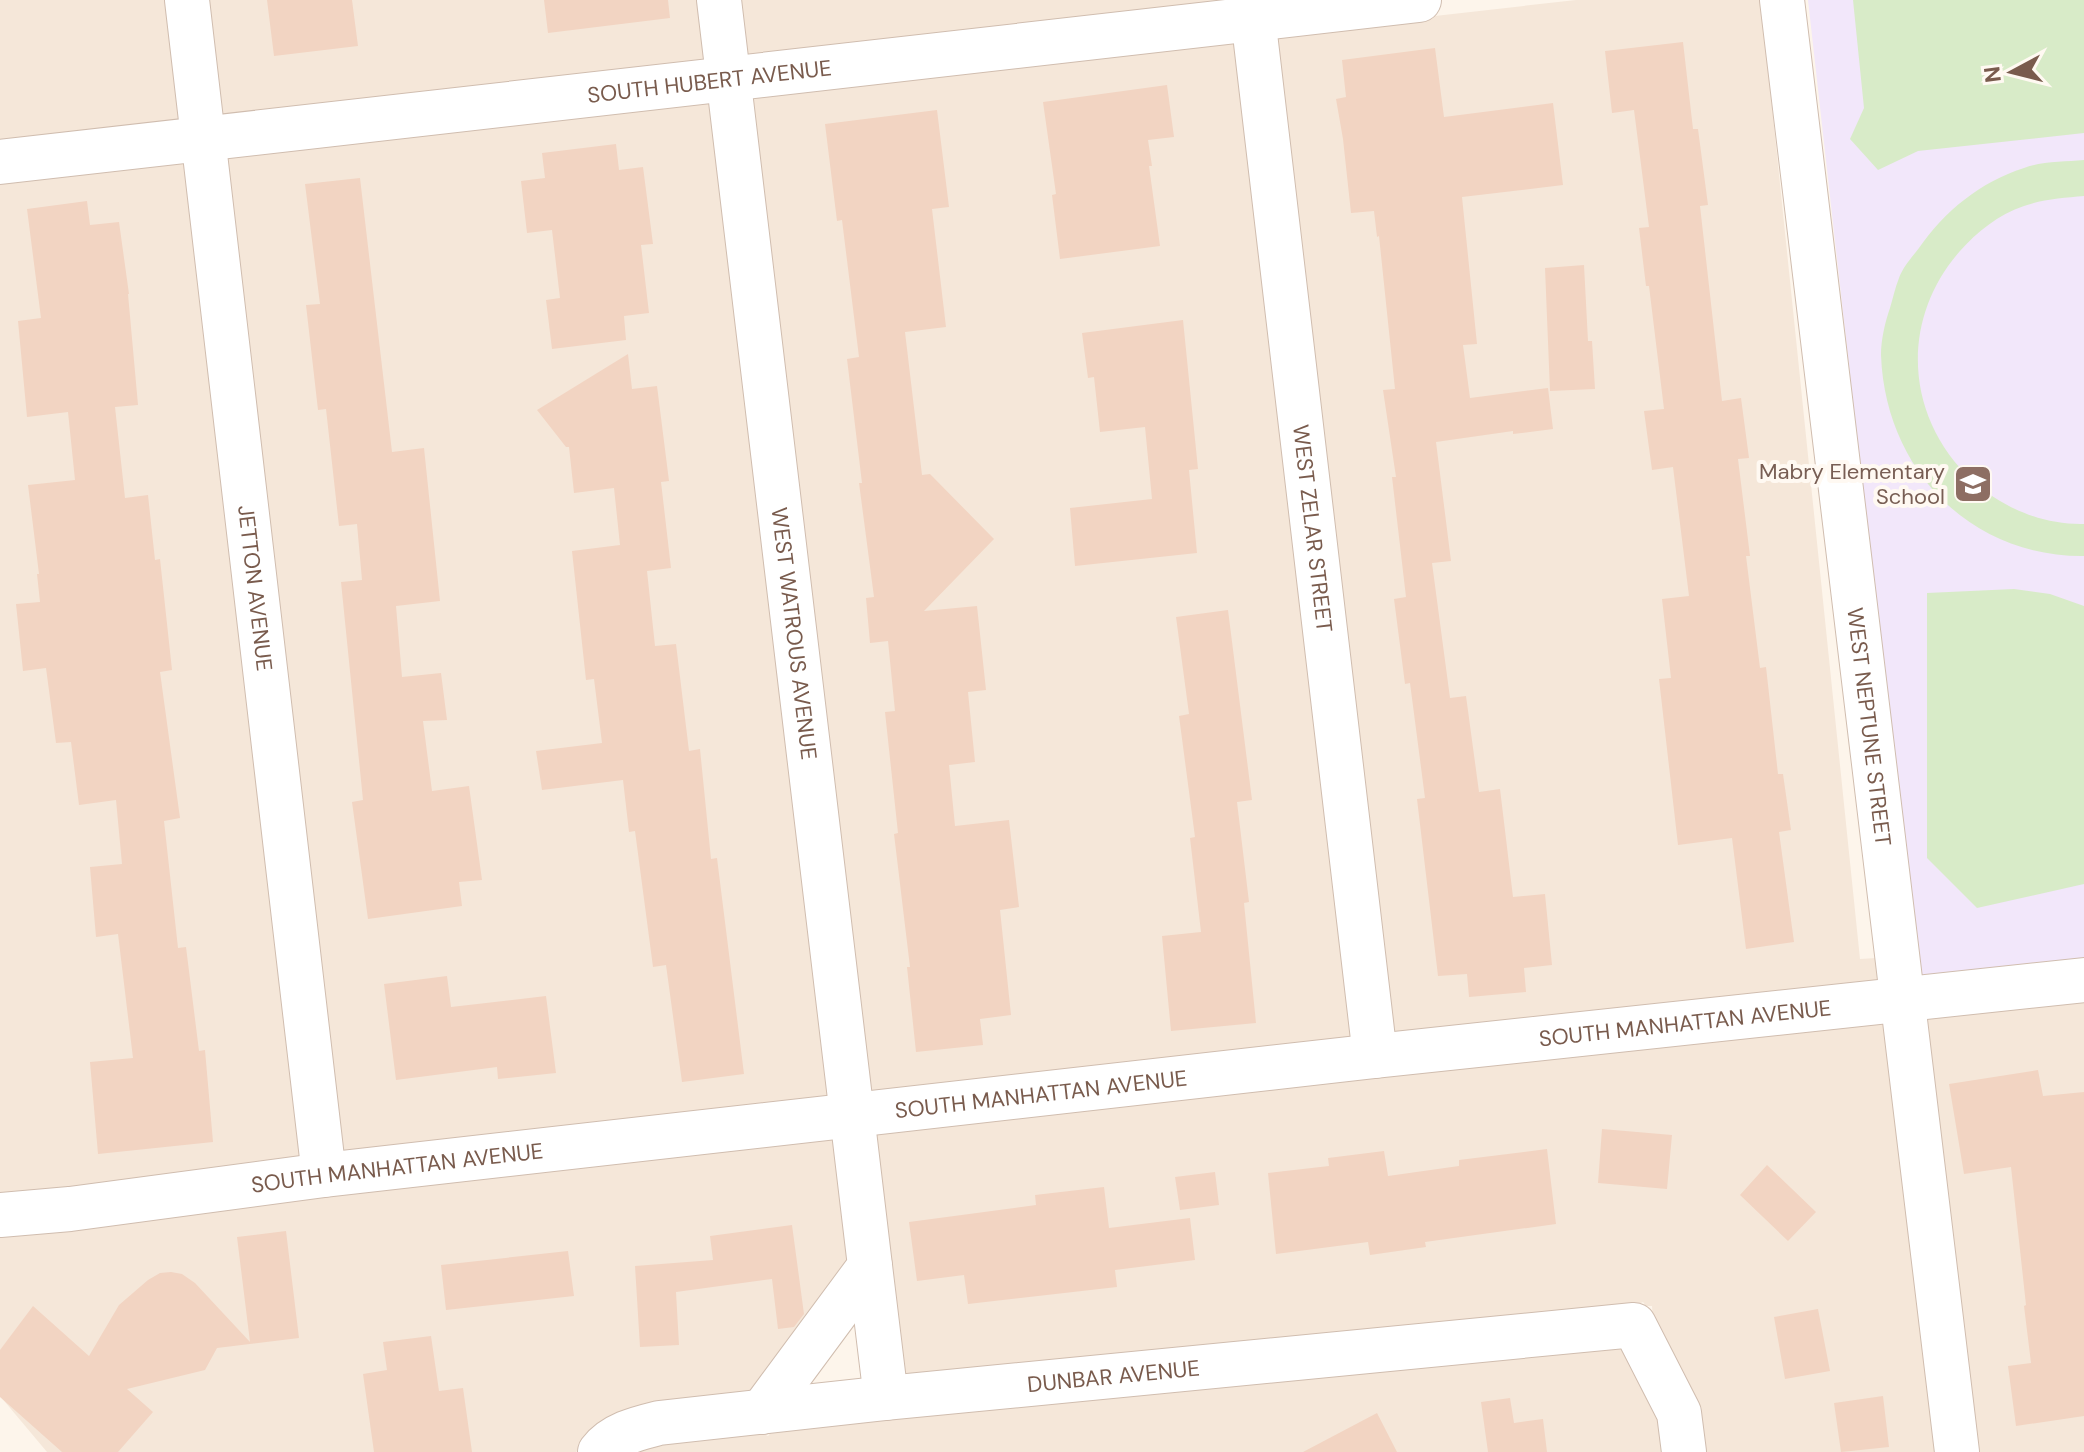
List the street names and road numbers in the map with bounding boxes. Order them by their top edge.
street label: SOUTH HUBERT AVENUE [586,53,833,110]
street label: WEST ZELAR STREET [1286,423,1339,634]
street label: JETTON AVENUE [231,503,279,673]
street label: WEST WATROUS AVENUE [765,506,824,761]
street label: WEST NEPTUNE STREET [1840,606,1898,848]
street label: SOUTH MANHATTAN AVENUE [1537,993,1833,1053]
street label: SOUTH MANHATTAN AVENUE [893,1063,1189,1125]
street label: SOUTH MANHATTAN AVENUE [249,1136,545,1200]
street label: DUNBAR AVENUE [1026,1353,1201,1399]

